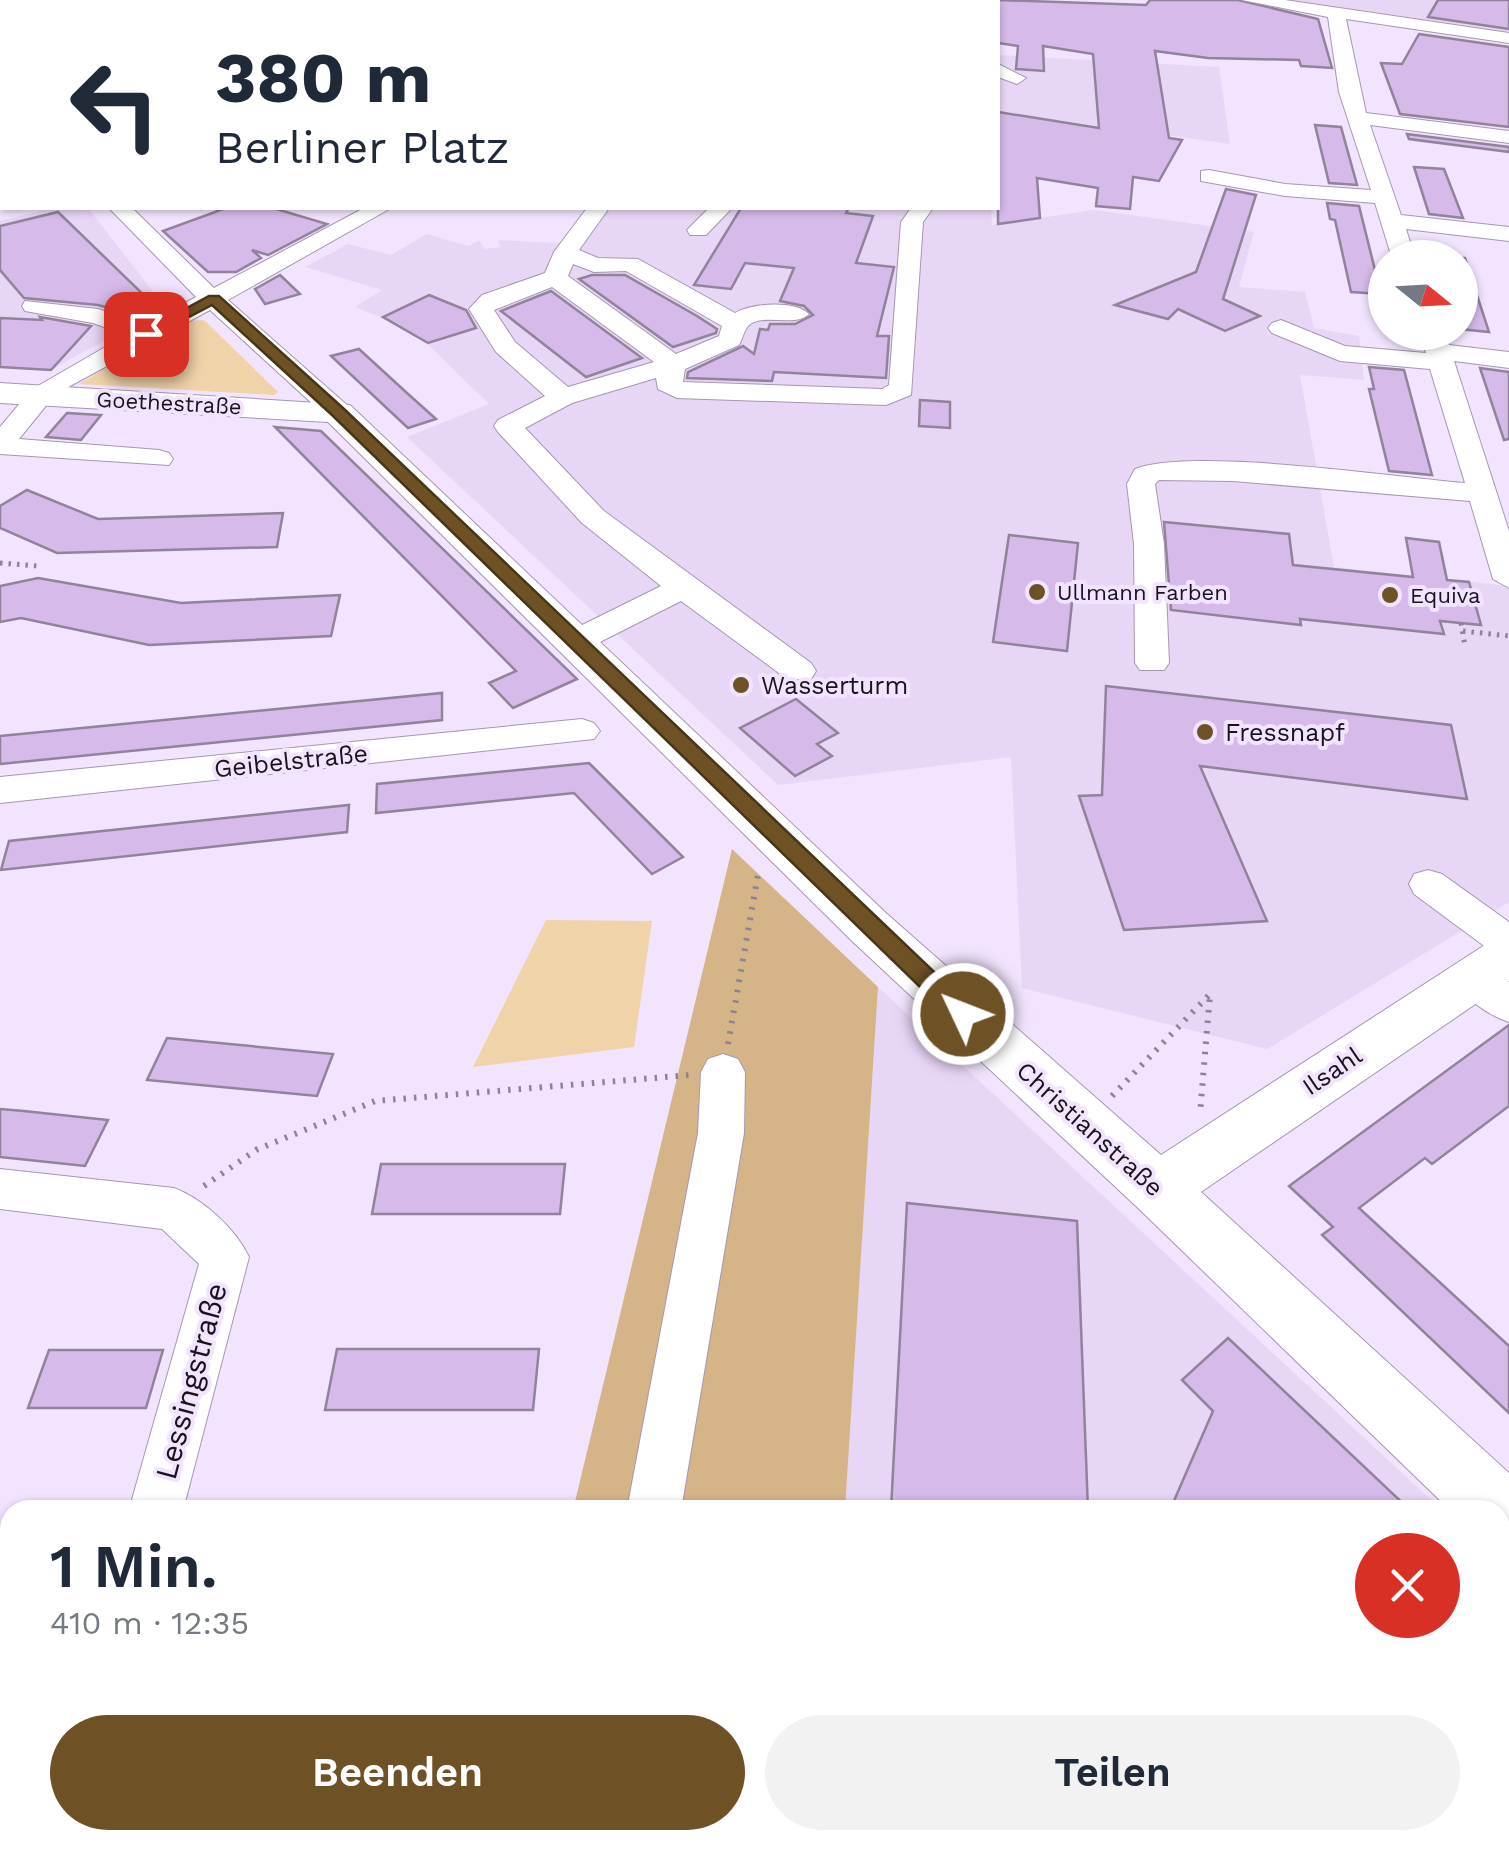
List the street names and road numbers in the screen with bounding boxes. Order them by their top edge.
street label: Goethestraße [96,387,242,419]
street label: Geibelstraße [213,739,369,783]
street label: Ilsahl [1297,1041,1367,1101]
street label: Christianstraße [1011,1056,1169,1202]
street label: Lessingstraße [148,1279,234,1483]

